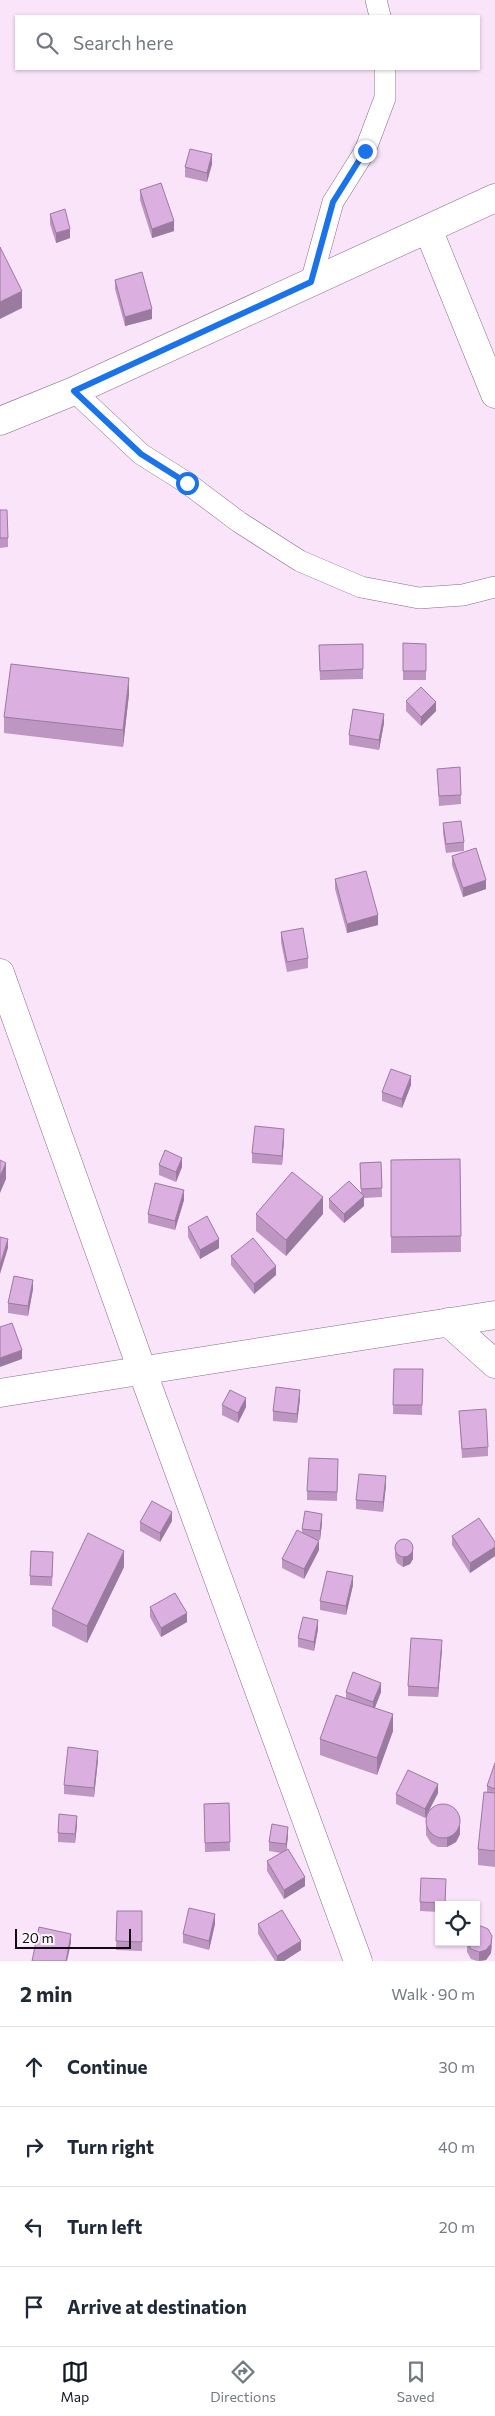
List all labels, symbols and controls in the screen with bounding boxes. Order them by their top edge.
search box [15,15,480,70]
icon: search [33,29,61,57]
text: Search here [73,31,173,54]
route end [354,140,377,163]
route start [176,472,199,495]
map controls [435,1901,480,1946]
button: locate [435,1901,480,1946]
scale bar [15,1926,131,1949]
text: 20 m [22,1929,54,1946]
text: 2 min [20,1981,72,2006]
text: Walk · 90 m [391,1984,475,2003]
icon: ahead [20,2053,48,2081]
text: Continue [67,2055,147,2078]
text: 30 m [438,2057,475,2076]
icon: right [20,2133,48,2161]
text: Turn right [67,2135,154,2158]
text: 40 m [438,2137,475,2156]
icon: left [20,2213,48,2241]
text: Turn left [67,2215,142,2238]
text: 20 m [439,2217,475,2236]
icon: arrive [20,2293,48,2321]
text: Arrive at destination [67,2295,247,2318]
tab: Map [60,2358,89,2405]
tab: Directions [210,2358,276,2405]
tab: Saved [397,2358,435,2405]

